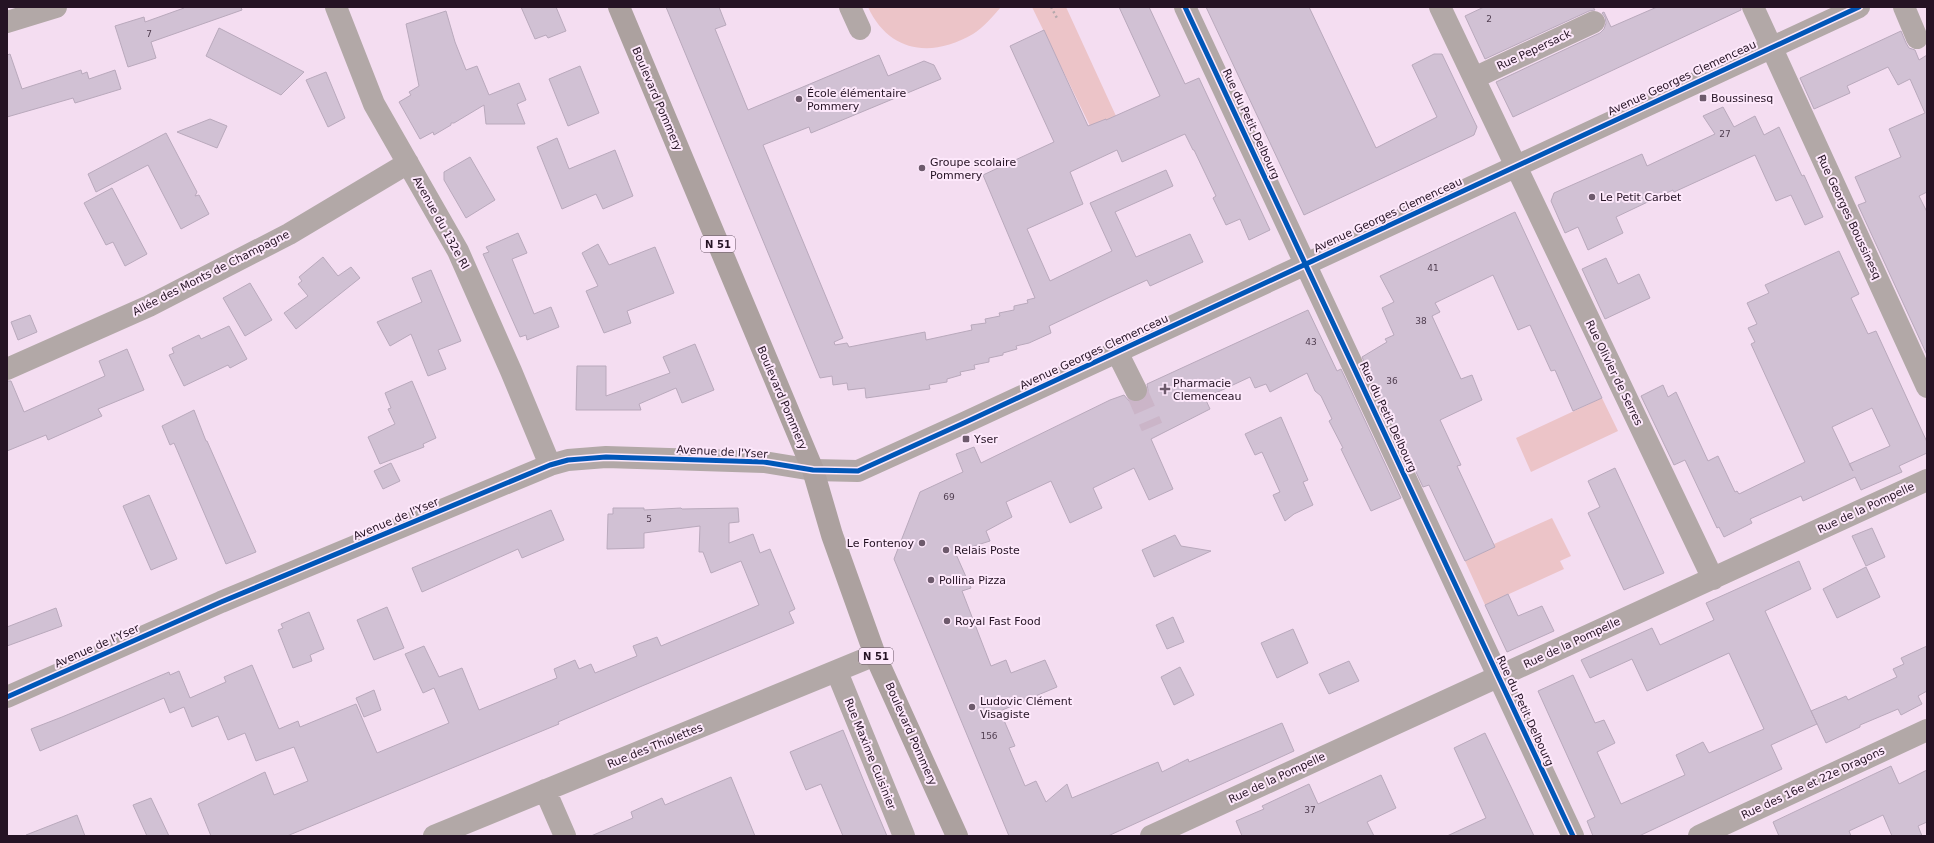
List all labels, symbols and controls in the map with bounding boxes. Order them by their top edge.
house number: 2 [1486,14,1492,24]
street label: Rue Pepersack [1495,27,1574,73]
house number: 7 [146,29,152,39]
street label: Avenue Georges Clemenceau [1606,38,1758,118]
street label: Boulevard Pommery [629,45,685,153]
street label: Rue du Petit Delbourg [1220,67,1282,181]
place label: École élémentaire Pommery [807,87,906,113]
place label: Boussinesq [1711,92,1773,105]
marker: Boussinesq [1698,93,1708,103]
marker: École élémentaire Pommery [794,94,804,104]
house number: 27 [1719,129,1731,139]
street label: Rue Georges Boussinesq [1814,153,1884,281]
place label: Groupe scolaire Pommery [930,156,1016,182]
marker: Groupe scolaire Pommery [917,163,927,173]
street label: Avenue du 132e RI [410,174,472,272]
street label: Avenue Georges Clemenceau [1312,175,1464,255]
place label: Le Petit Carbet [1600,191,1682,204]
marker: Le Petit Carbet [1587,192,1597,202]
street label: Allée des Monts de Champagne [130,228,292,318]
road number: N 51 [701,236,735,252]
house number: 41 [1427,263,1439,273]
street label: Avenue Georges Clemenceau [1018,312,1170,392]
house number: 38 [1415,316,1427,326]
street label: Rue Olivier de Serres [1583,318,1645,428]
house number: 43 [1305,337,1317,347]
street label: Boulevard Pommery [754,344,810,452]
street label: Rue du Petit Delbourg [1357,360,1419,474]
house number: 36 [1386,376,1398,386]
place label: Pharmacie Clemenceau [1173,377,1242,403]
marker: Pharmacie Clemenceau [1160,384,1170,394]
place label: Yser [973,433,998,446]
marker: Yser [961,434,971,444]
street label: Avenue de l'Yser [676,443,768,461]
street label: Rue de la Pompelle [1816,480,1917,536]
house number: 69 [943,492,955,502]
street label: Avenue de l'Yser [351,495,441,543]
house number: 5 [646,514,652,524]
place label: Le Fontenoy [847,537,914,550]
marker: Le Fontenoy [917,538,927,548]
place label: Relais Poste [954,544,1020,557]
marker: Relais Poste [941,545,951,555]
place label: Pollina Pizza [939,574,1006,587]
marker: Pollina Pizza [926,575,936,585]
place label: Royal Fast Food [955,615,1041,628]
street label: Rue de la Pompelle [1522,615,1623,671]
marker: Royal Fast Food [942,616,952,626]
street label: Avenue de l'Yser [53,621,142,671]
road number: N 51 [859,648,893,664]
street label: Rue du Petit Delbourg [1494,654,1556,768]
street label: Boulevard Pommery [882,680,940,788]
place label: Ludovic Clément Visagiste [980,695,1073,721]
street label: Rue Maxime Cuisinier [842,696,898,812]
marker: Ludovic Clément Visagiste [967,702,977,712]
street label: Rue des Thiolettes [605,721,705,771]
house number: 156 [980,731,998,741]
street label: Rue des 16e et 22e Dragons [1739,744,1887,822]
street label: Rue de la Pompelle [1227,750,1328,806]
house number: 37 [1304,805,1316,815]

